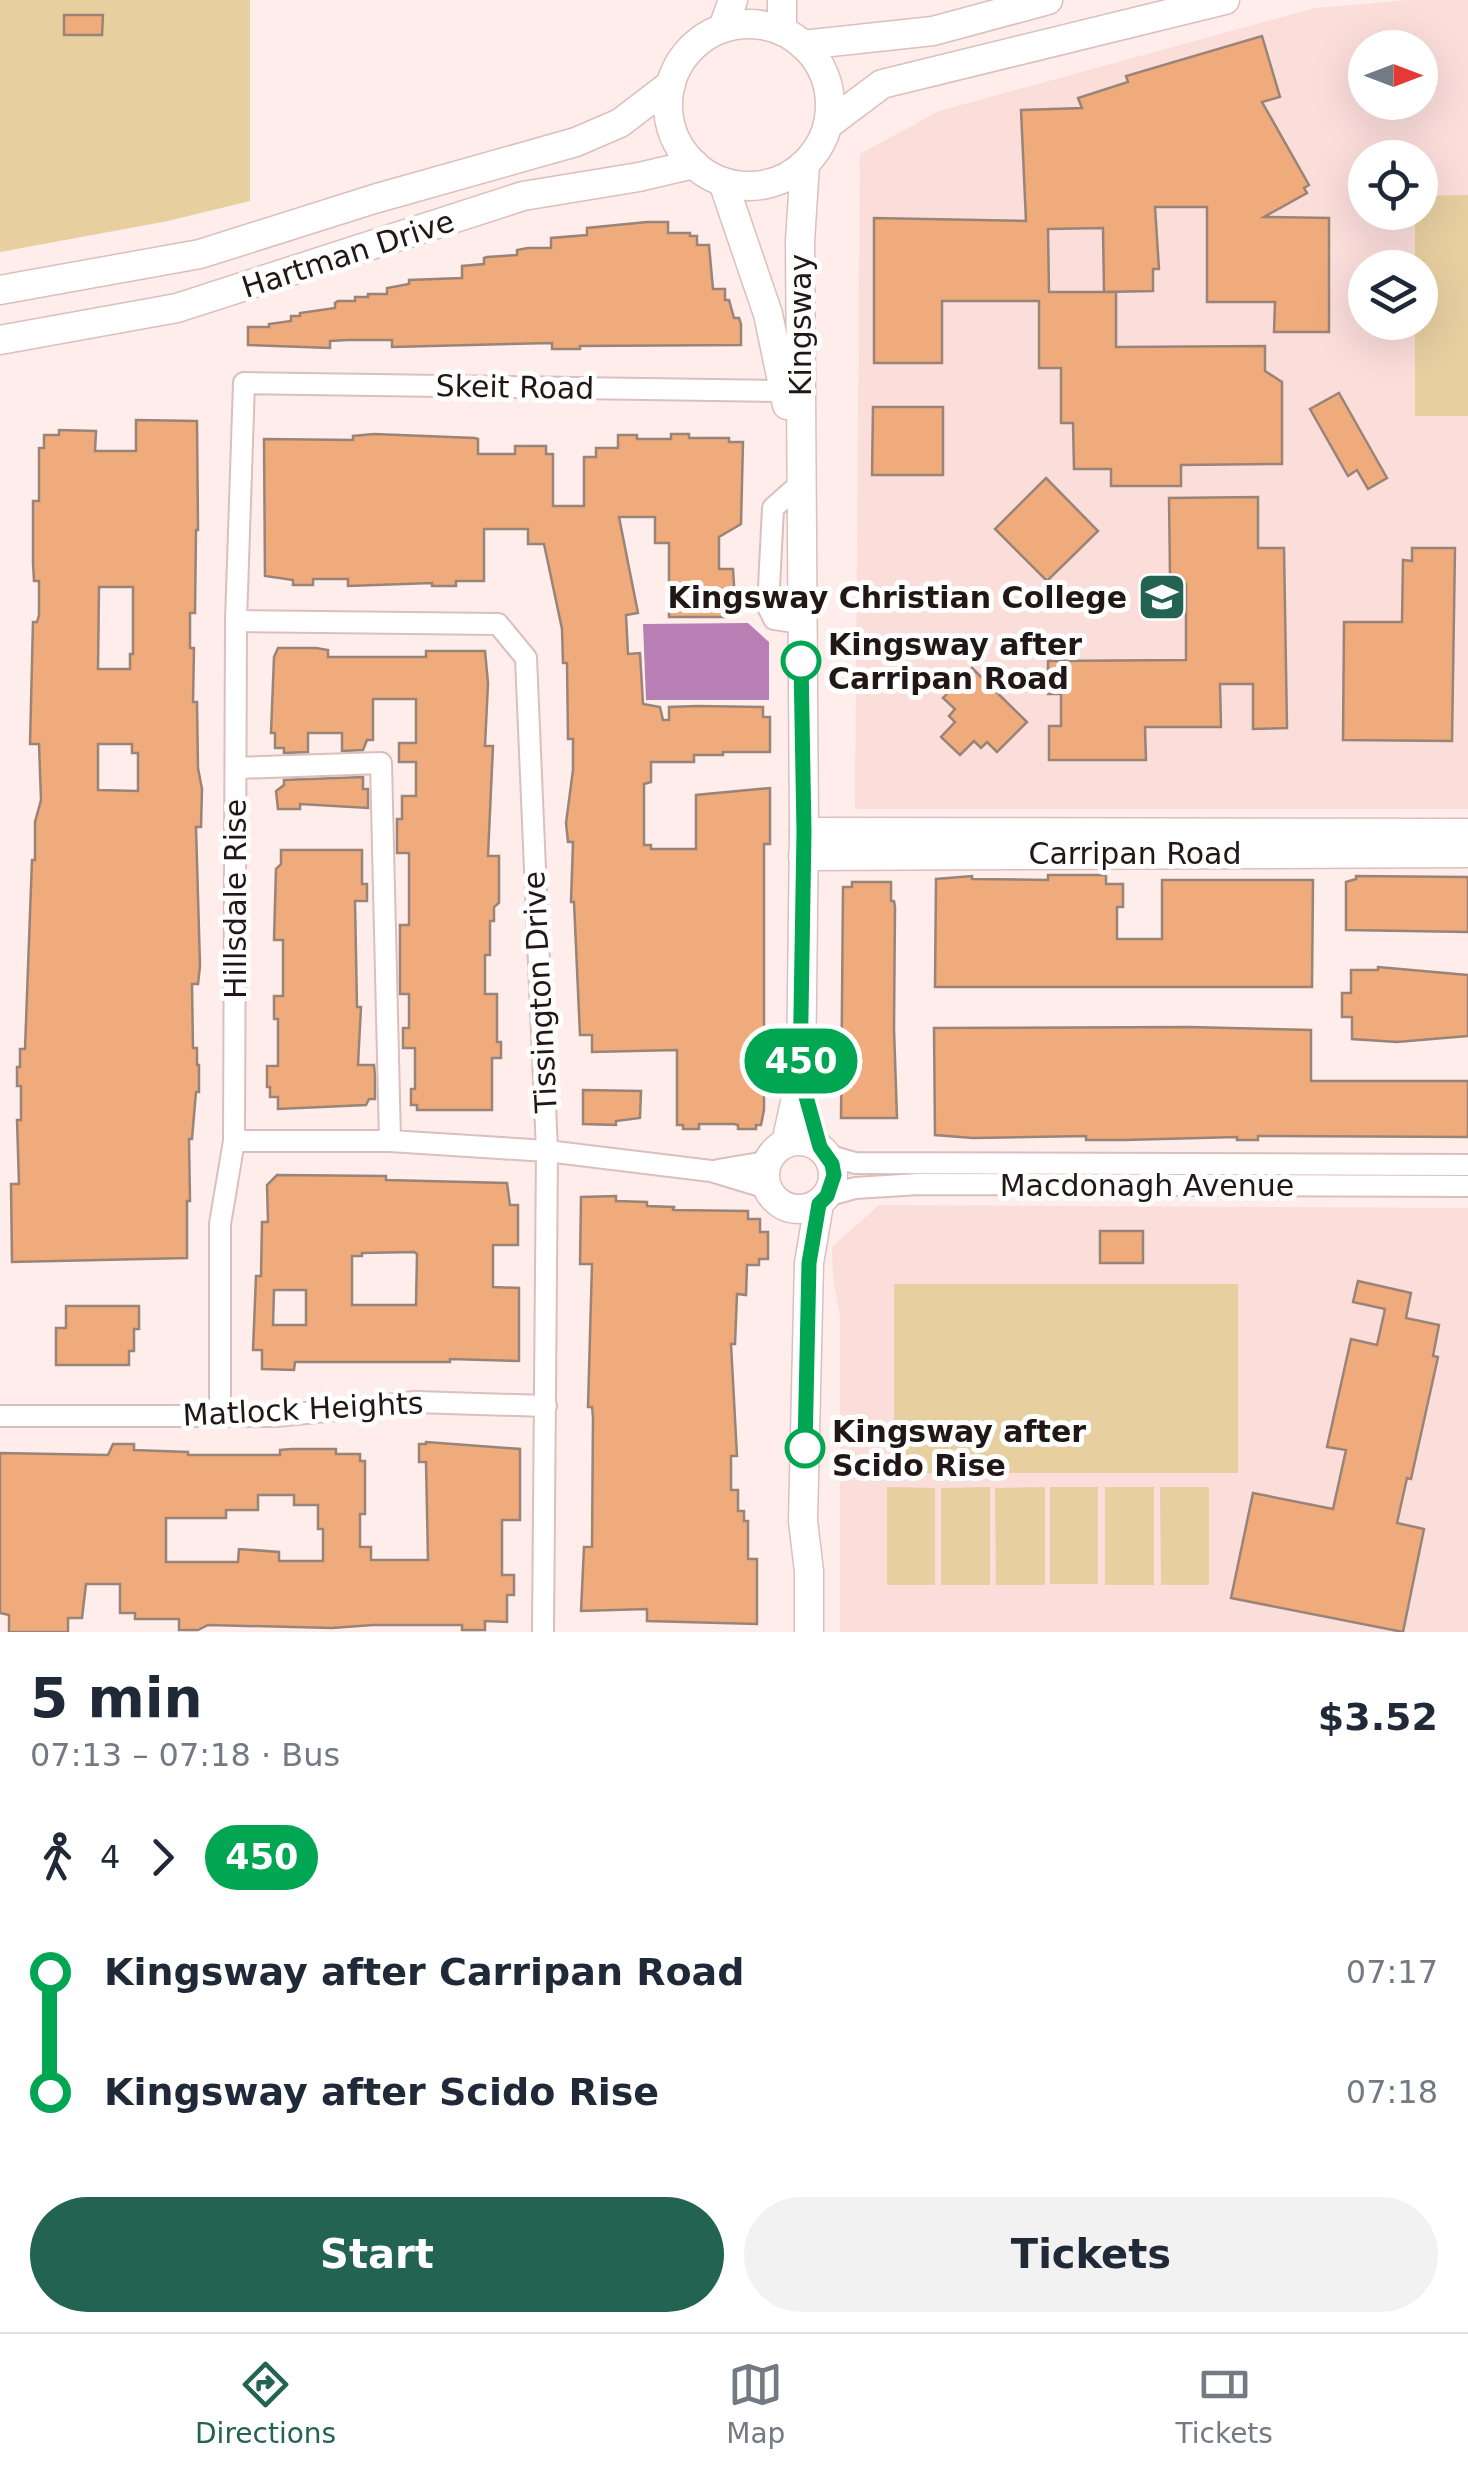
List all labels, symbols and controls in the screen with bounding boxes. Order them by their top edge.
north arrow [1348,30,1438,120]
map controls [1348,30,1438,340]
button: locate [1348,140,1438,230]
street label: Hartman Drive [237,203,459,305]
button: layers [1348,250,1438,340]
street label: Kingsway [783,254,818,396]
street label: Skeit Road [435,368,595,406]
school or university icon: Kingsway Christian College [1136,571,1188,623]
place label: Kingsway Christian College [667,580,1127,615]
place label: Kingsway after Carripan Road [828,627,1082,696]
marker: Kingsway after Carripan Road [782,642,820,680]
street label: Hillsdale Rise [218,799,253,999]
street label: Carripan Road [1028,836,1242,871]
street label: Tissington Drive [516,870,564,1115]
line badge: 450 [744,1028,858,1094]
text: 450 [764,1041,838,1081]
street label: Macdonagh Avenue [1000,1168,1294,1203]
street label: Matlock Heights [182,1385,424,1433]
place label: Kingsway after Scido Rise [832,1414,1086,1483]
marker: Kingsway after Scido Rise [786,1429,824,1467]
text: 5 min [30,1666,203,1730]
text: $3.52 [1318,1695,1438,1739]
text: 07:13 – 07:18 · Bus [30,1736,340,1774]
icon: walk [30,1830,85,1885]
icon: forward [135,1830,190,1885]
text: 450 [225,1837,298,1877]
text: 4 [100,1838,120,1876]
text: Kingsway after Carripan Road [104,1950,744,1994]
text: 07:17 [1346,1953,1438,1991]
text: Kingsway after Scido Rise [104,2070,659,2114]
text: 07:18 [1346,2073,1438,2111]
button: Start [30,2197,724,2312]
button: Tickets [744,2197,1438,2312]
tab: Directions [195,2357,336,2450]
tab: Map [726,2357,785,2450]
tab: Tickets [1176,2357,1273,2450]

